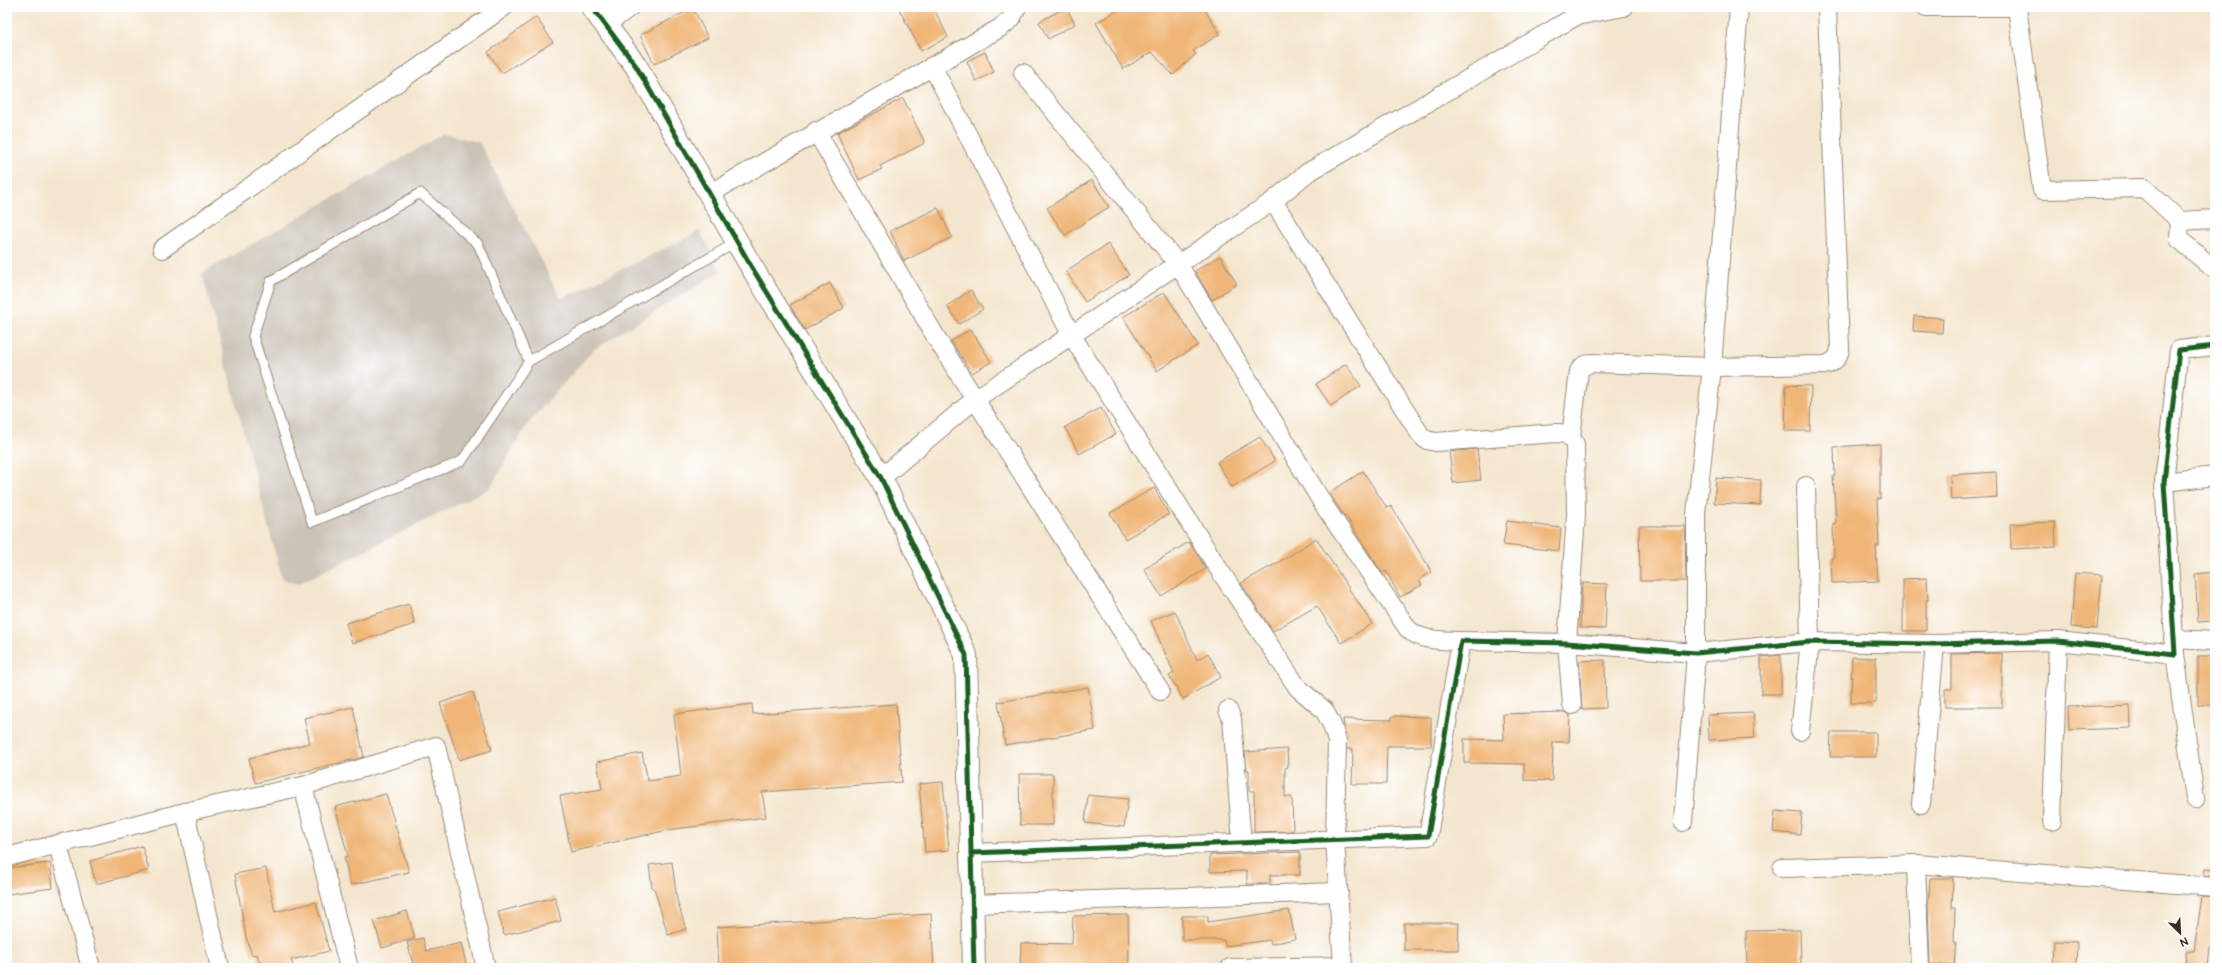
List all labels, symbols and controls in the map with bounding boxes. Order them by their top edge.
north arrow [2160,913,2200,953]
text: N [2177,934,2190,949]

